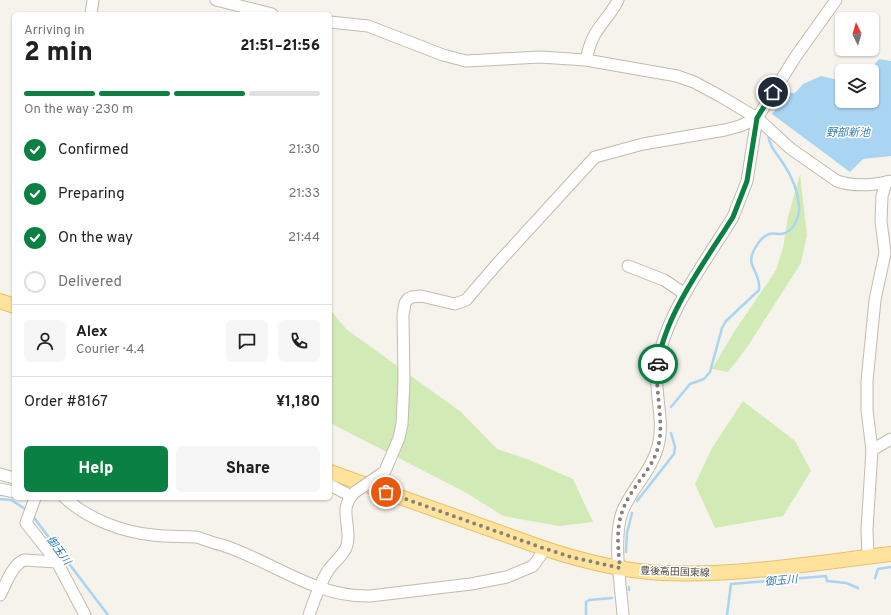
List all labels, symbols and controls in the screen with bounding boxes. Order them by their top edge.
north arrow [835,12,879,56]
map controls [835,12,879,108]
text: Arriving in [24,23,85,39]
text: 2 min [24,37,93,70]
text: 21:51–21:56 [240,37,320,56]
button: layers [835,64,879,108]
pin [756,75,790,109]
icon: home [762,81,784,103]
text: On the way · 230 m [24,102,133,118]
water label: 野部新池 [826,126,871,140]
icon: check [24,139,46,161]
text: Confirmed [58,141,129,160]
text: 21:30 [288,142,320,158]
icon: check [24,183,46,205]
text: Preparing [58,185,125,204]
text: 21:33 [289,186,320,202]
icon: check [24,227,46,249]
text: On the way [58,229,133,248]
text: 21:44 [288,230,320,246]
text: Delivered [58,273,122,292]
button: person [24,320,66,362]
button: chat [226,320,268,362]
button: phone [278,320,320,362]
text: Alex [76,323,108,342]
text: Courier · 4.4 [76,342,145,358]
courier [638,344,678,384]
icon: car [647,353,669,375]
text: Order #8167 [24,393,108,412]
text: ¥1,180 [276,393,320,412]
button: Help [24,446,168,492]
button: Share [176,446,320,492]
pin [369,475,403,509]
icon: bag [375,481,397,503]
water label: 御玉川 [43,533,74,569]
street label: 豊後高田国東線 [640,565,710,580]
water label: 御玉川 [764,572,799,589]

